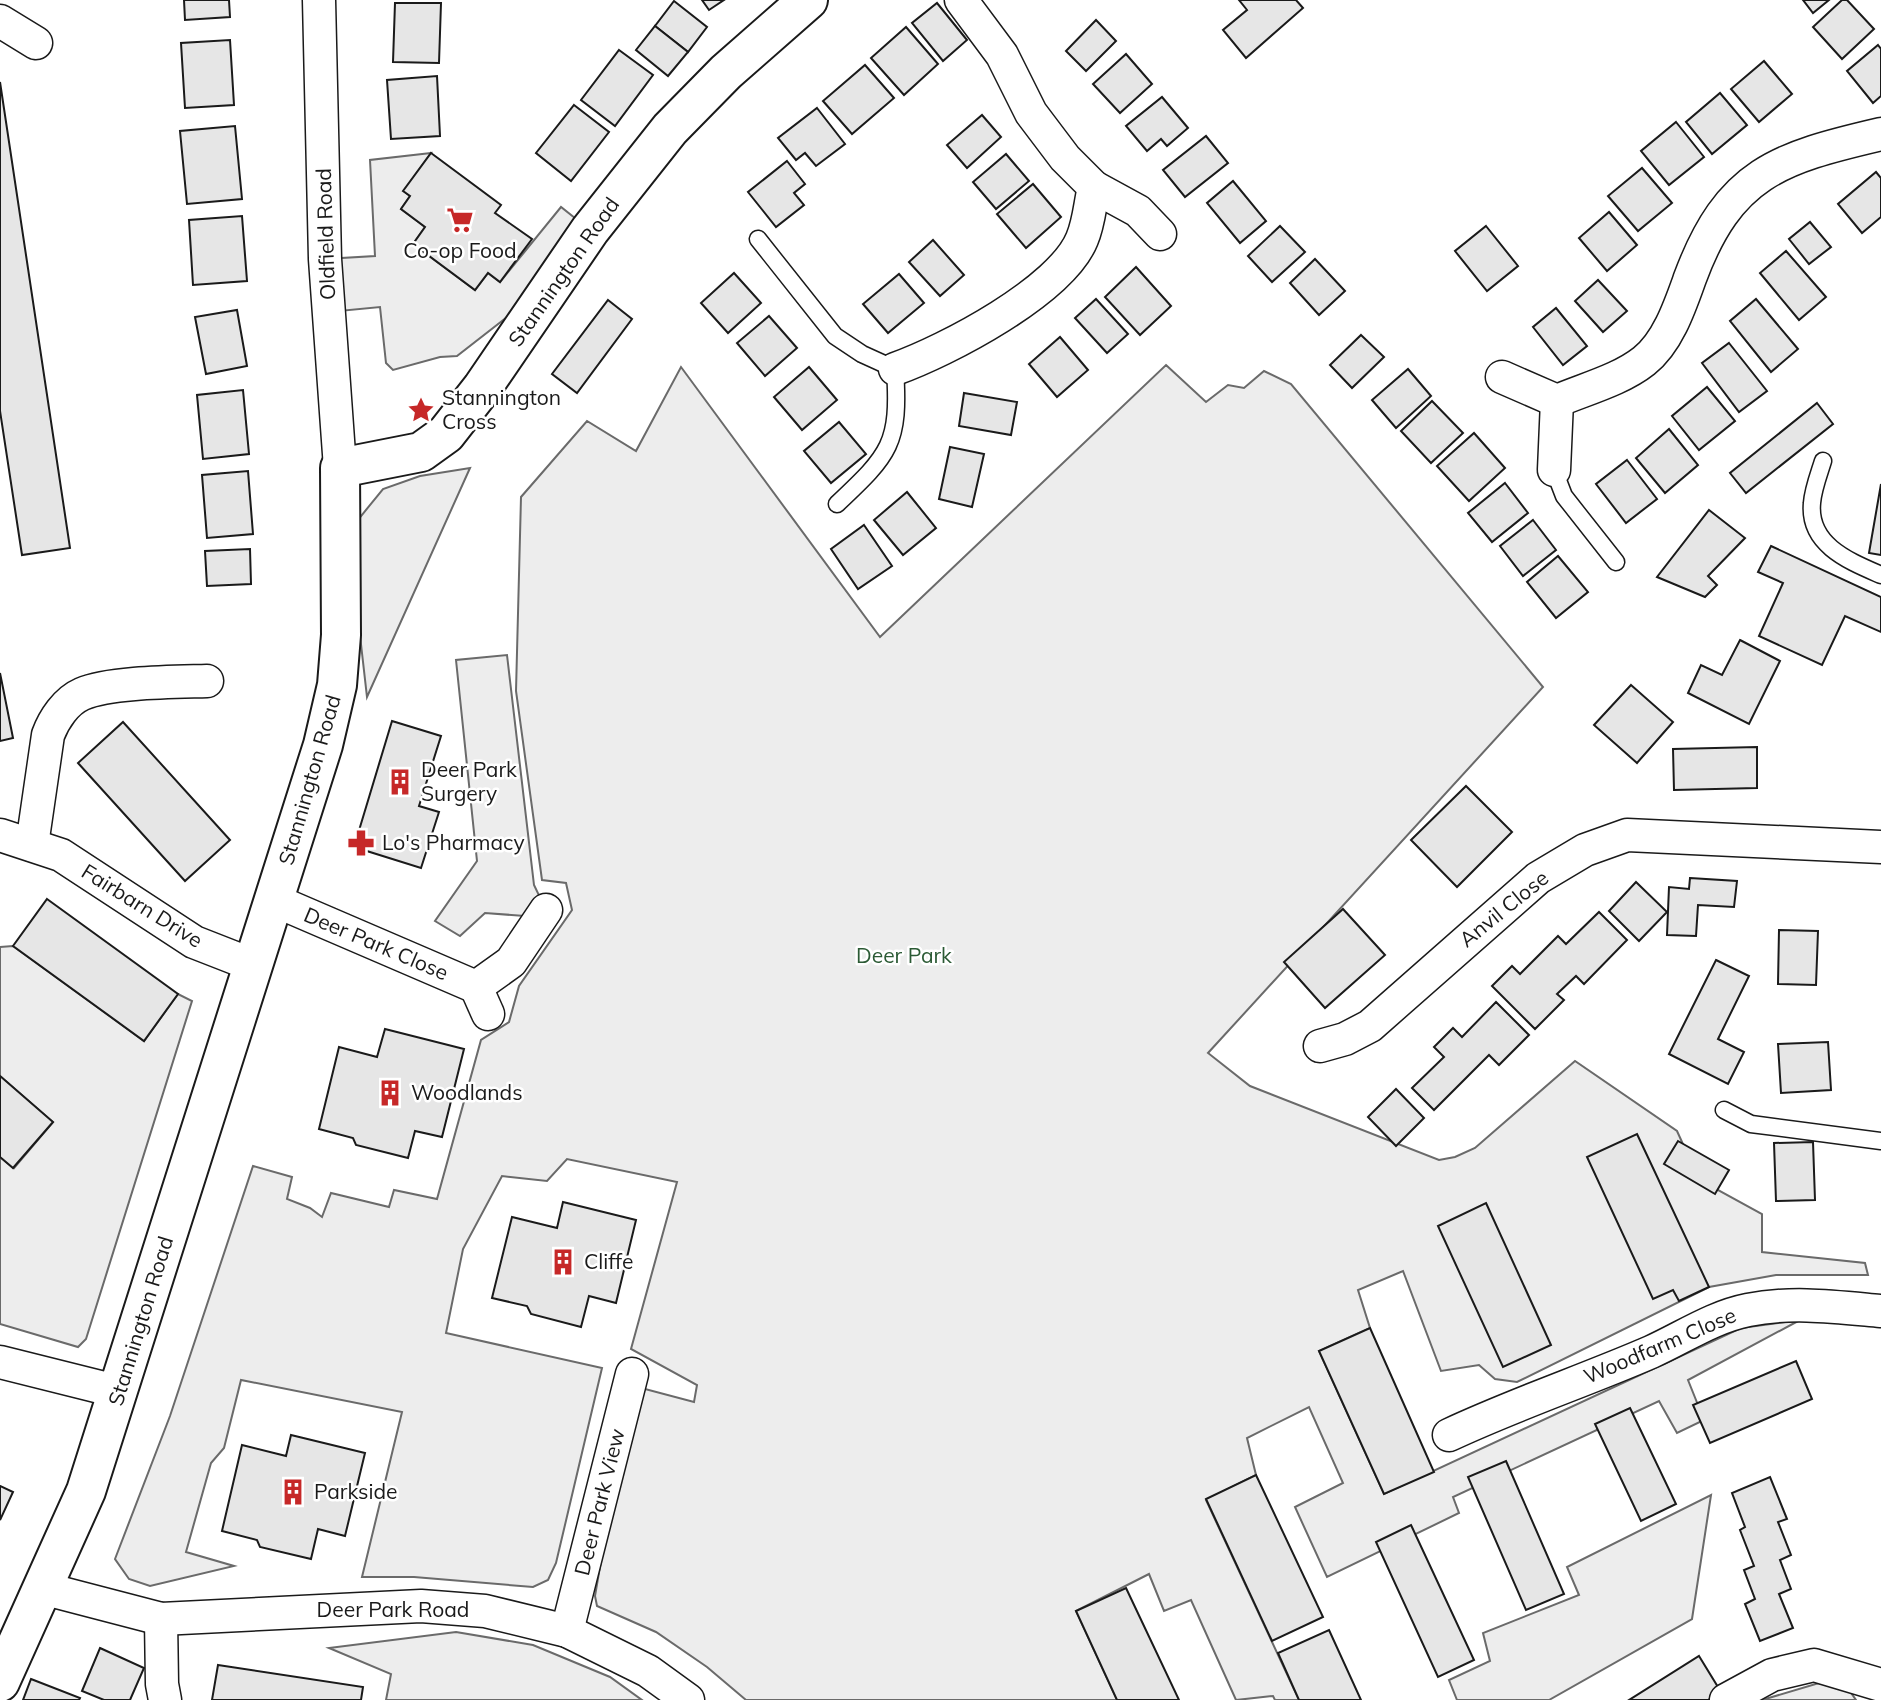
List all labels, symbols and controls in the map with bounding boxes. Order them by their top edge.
street label: Oldfield Road [310,168,340,300]
street label: Stannington Road [502,192,624,351]
supermarket icon: Co-op Food [445,205,475,235]
place label: Co-op Food [403,237,517,263]
place label: Stannington Cross [442,384,561,434]
place icon: Stannington Cross [406,395,436,425]
street label: Stannington Road [272,692,346,868]
place label: Deer Park Surgery [421,756,517,806]
building icon: Deer Park Surgery [385,767,415,797]
pharmacy icon: Lo's Pharmacy [346,828,376,858]
place label: Lo's Pharmacy [382,829,525,855]
street label: Fairbarn Drive [77,858,208,953]
street label: Anvil Close [1453,864,1553,952]
street label: Deer Park Close [300,901,453,985]
park label: Deer Park [856,942,952,968]
building icon: Woodlands [375,1078,405,1108]
place label: Woodlands [411,1079,523,1105]
street label: Stannington Road [102,1233,178,1409]
building icon: Cliffe [548,1247,578,1277]
place label: Cliffe [584,1248,633,1274]
street label: Woodfarm Close [1579,1301,1740,1389]
street label: Deer Park View [568,1426,630,1578]
building icon: Parkside [278,1477,308,1507]
place label: Parkside [314,1478,397,1504]
street label: Deer Park Road [317,1596,469,1622]

